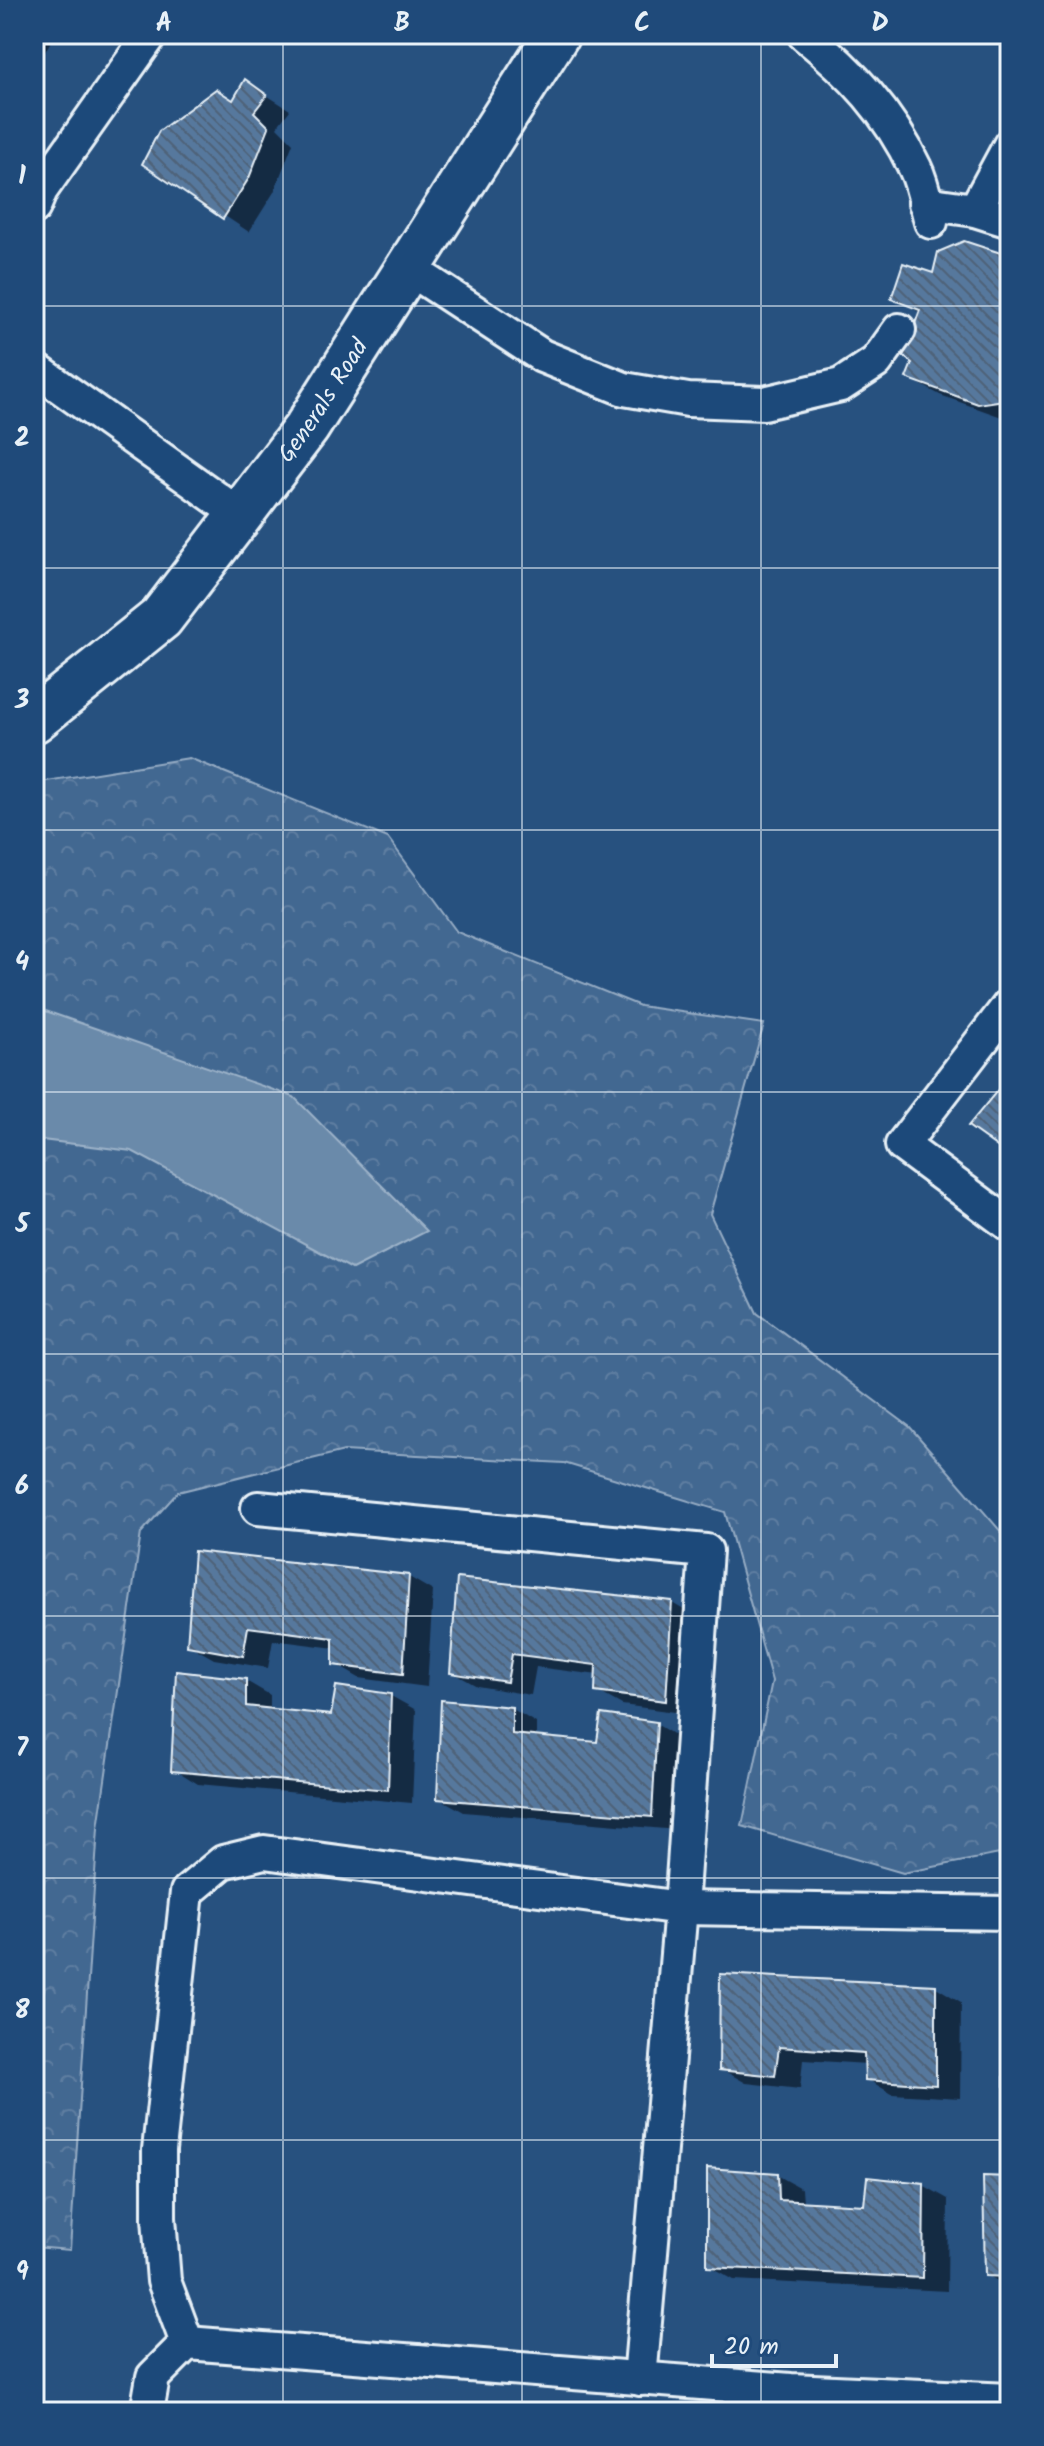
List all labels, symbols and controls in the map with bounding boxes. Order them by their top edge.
text: A [156,3,172,45]
text: B [394,3,410,45]
text: C [634,3,650,45]
text: D [871,3,889,45]
text: 1 [18,156,26,198]
street label: Generals Road [268,331,380,472]
text: 2 [14,418,30,460]
text: 3 [14,680,29,722]
text: 4 [15,942,29,984]
text: 5 [14,1204,30,1246]
text: 6 [15,1466,29,1508]
text: 7 [16,1728,29,1770]
text: 8 [14,1990,30,2032]
text: 9 [15,2252,29,2294]
scale bar [712,2318,836,2368]
text: 20 m [724,2328,779,2367]

